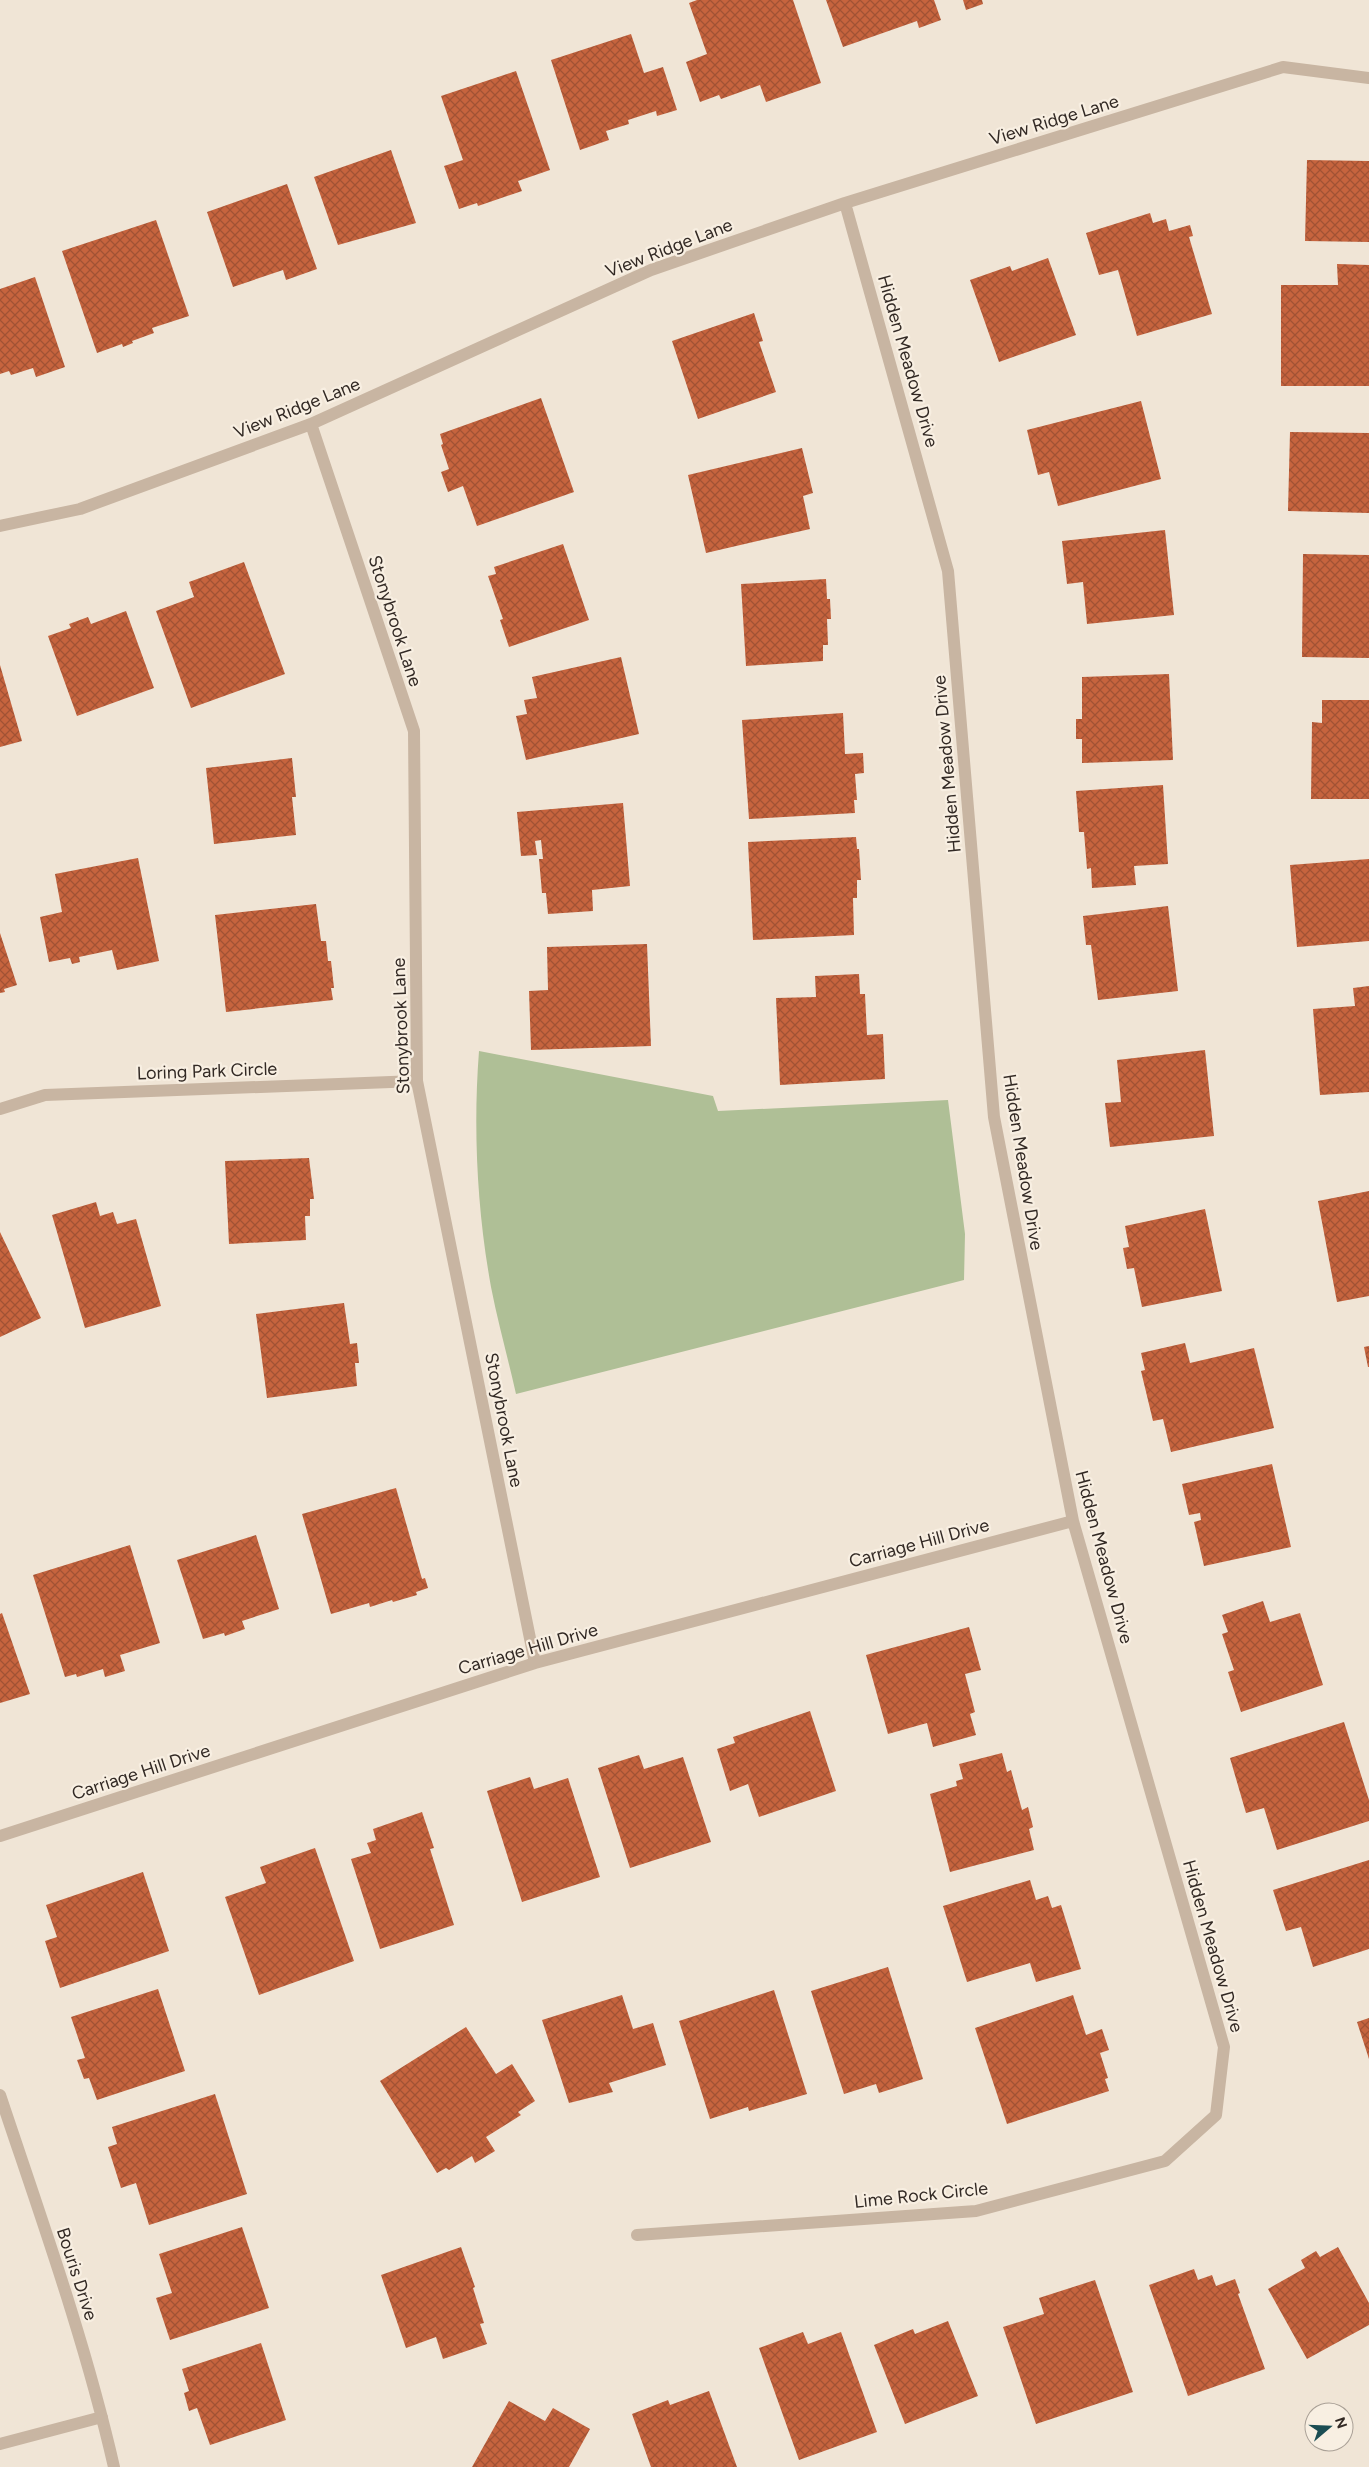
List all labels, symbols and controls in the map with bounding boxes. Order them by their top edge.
street label: View Ridge Lane [987,90,1121,150]
street label: View Ridge Lane [602,214,736,282]
street label: Hidden Meadow Drive [873,272,943,450]
street label: View Ridge Lane [231,373,363,443]
street label: Stonybrook Lane [363,553,427,690]
street label: Hidden Meadow Drive [928,674,966,854]
street label: Stonybrook Lane [388,957,414,1095]
street label: Loring Park Circle [136,1058,278,1084]
street label: Hidden Meadow Drive [998,1072,1048,1252]
street label: Stonybrook Lane [480,1351,528,1489]
street label: Hidden Meadow Drive [1070,1468,1138,1646]
street label: Carriage Hill Drive [847,1514,992,1572]
street label: Carriage Hill Drive [456,1619,600,1679]
street label: Carriage Hill Drive [69,1739,213,1805]
street label: Hidden Meadow Drive [1178,1857,1248,2035]
street label: Lime Rock Circle [853,2177,989,2213]
street label: Bouris Drive [52,2225,102,2323]
north arrow [1304,2402,1354,2452]
text: N [1331,2415,1351,2431]

